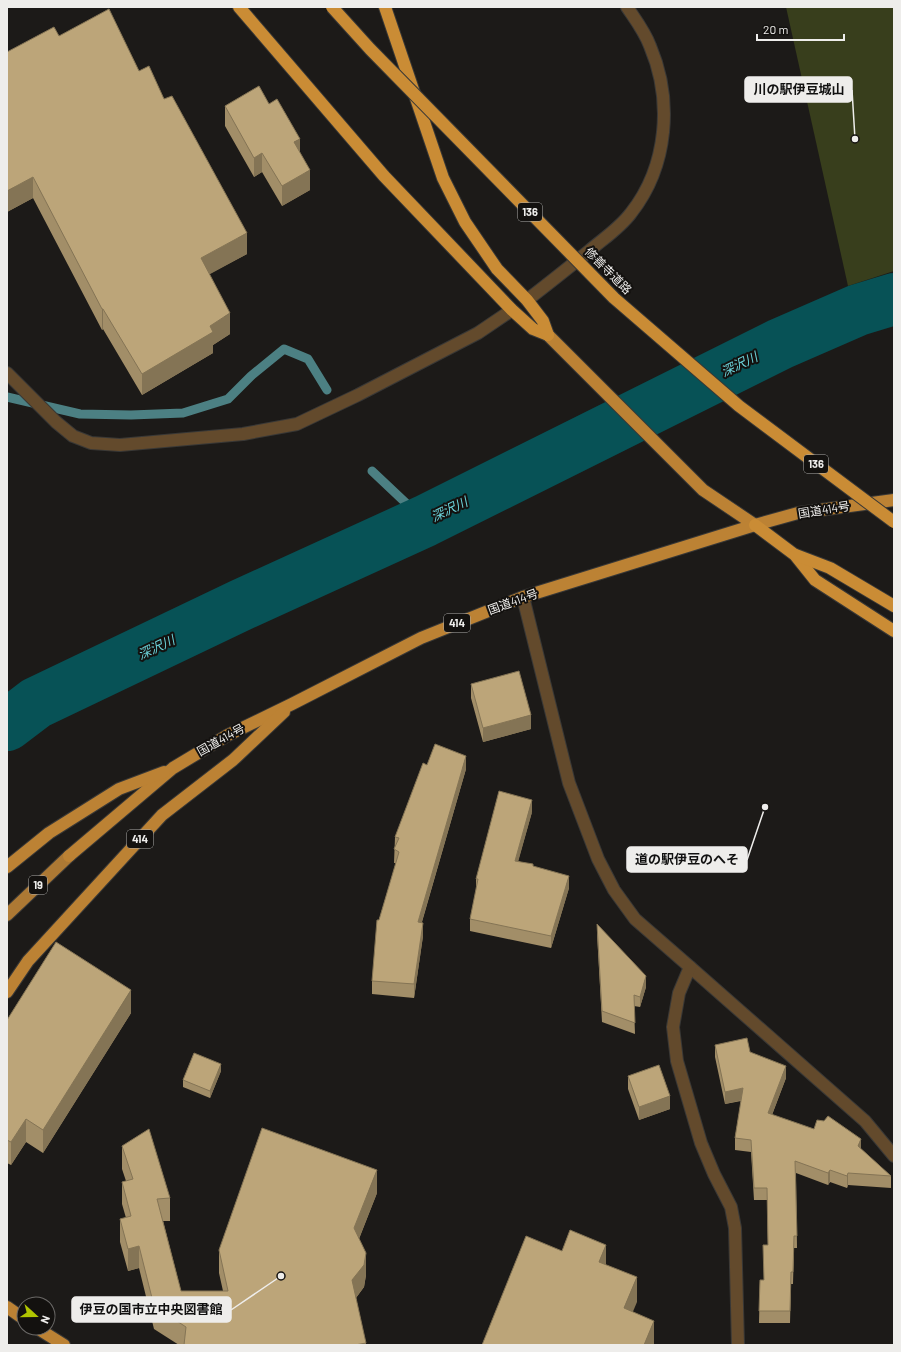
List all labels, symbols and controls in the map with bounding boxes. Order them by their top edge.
scale bar [757,16,844,42]
text: 20 m [763,22,789,36]
callout: 川の駅伊豆城山 [745,77,852,102]
text: 川の駅伊豆城山 [753,81,845,97]
road number: 136 [518,203,542,221]
street label: 修善寺道路 [583,244,635,296]
water label: 深沢川 [718,347,762,380]
road number: 136 [804,455,828,473]
water label: 深沢川 [428,492,472,525]
street label: 国道414号 [797,498,851,520]
street label: 国道414号 [486,586,540,617]
road number: 414 [444,614,470,632]
water label: 深沢川 [135,631,179,662]
street label: 国道414号 [194,720,247,758]
road number: 414 [127,830,153,848]
callout: 道の駅伊豆のへそ [627,847,747,872]
text: 道の駅伊豆のへそ [635,851,739,867]
road number: 19 [29,876,47,894]
north arrow [16,1296,56,1336]
callout: 伊豆の国市立中央図書館 [72,1297,231,1322]
text: 伊豆の国市立中央図書館 [79,1301,223,1317]
text: N [38,1314,53,1326]

